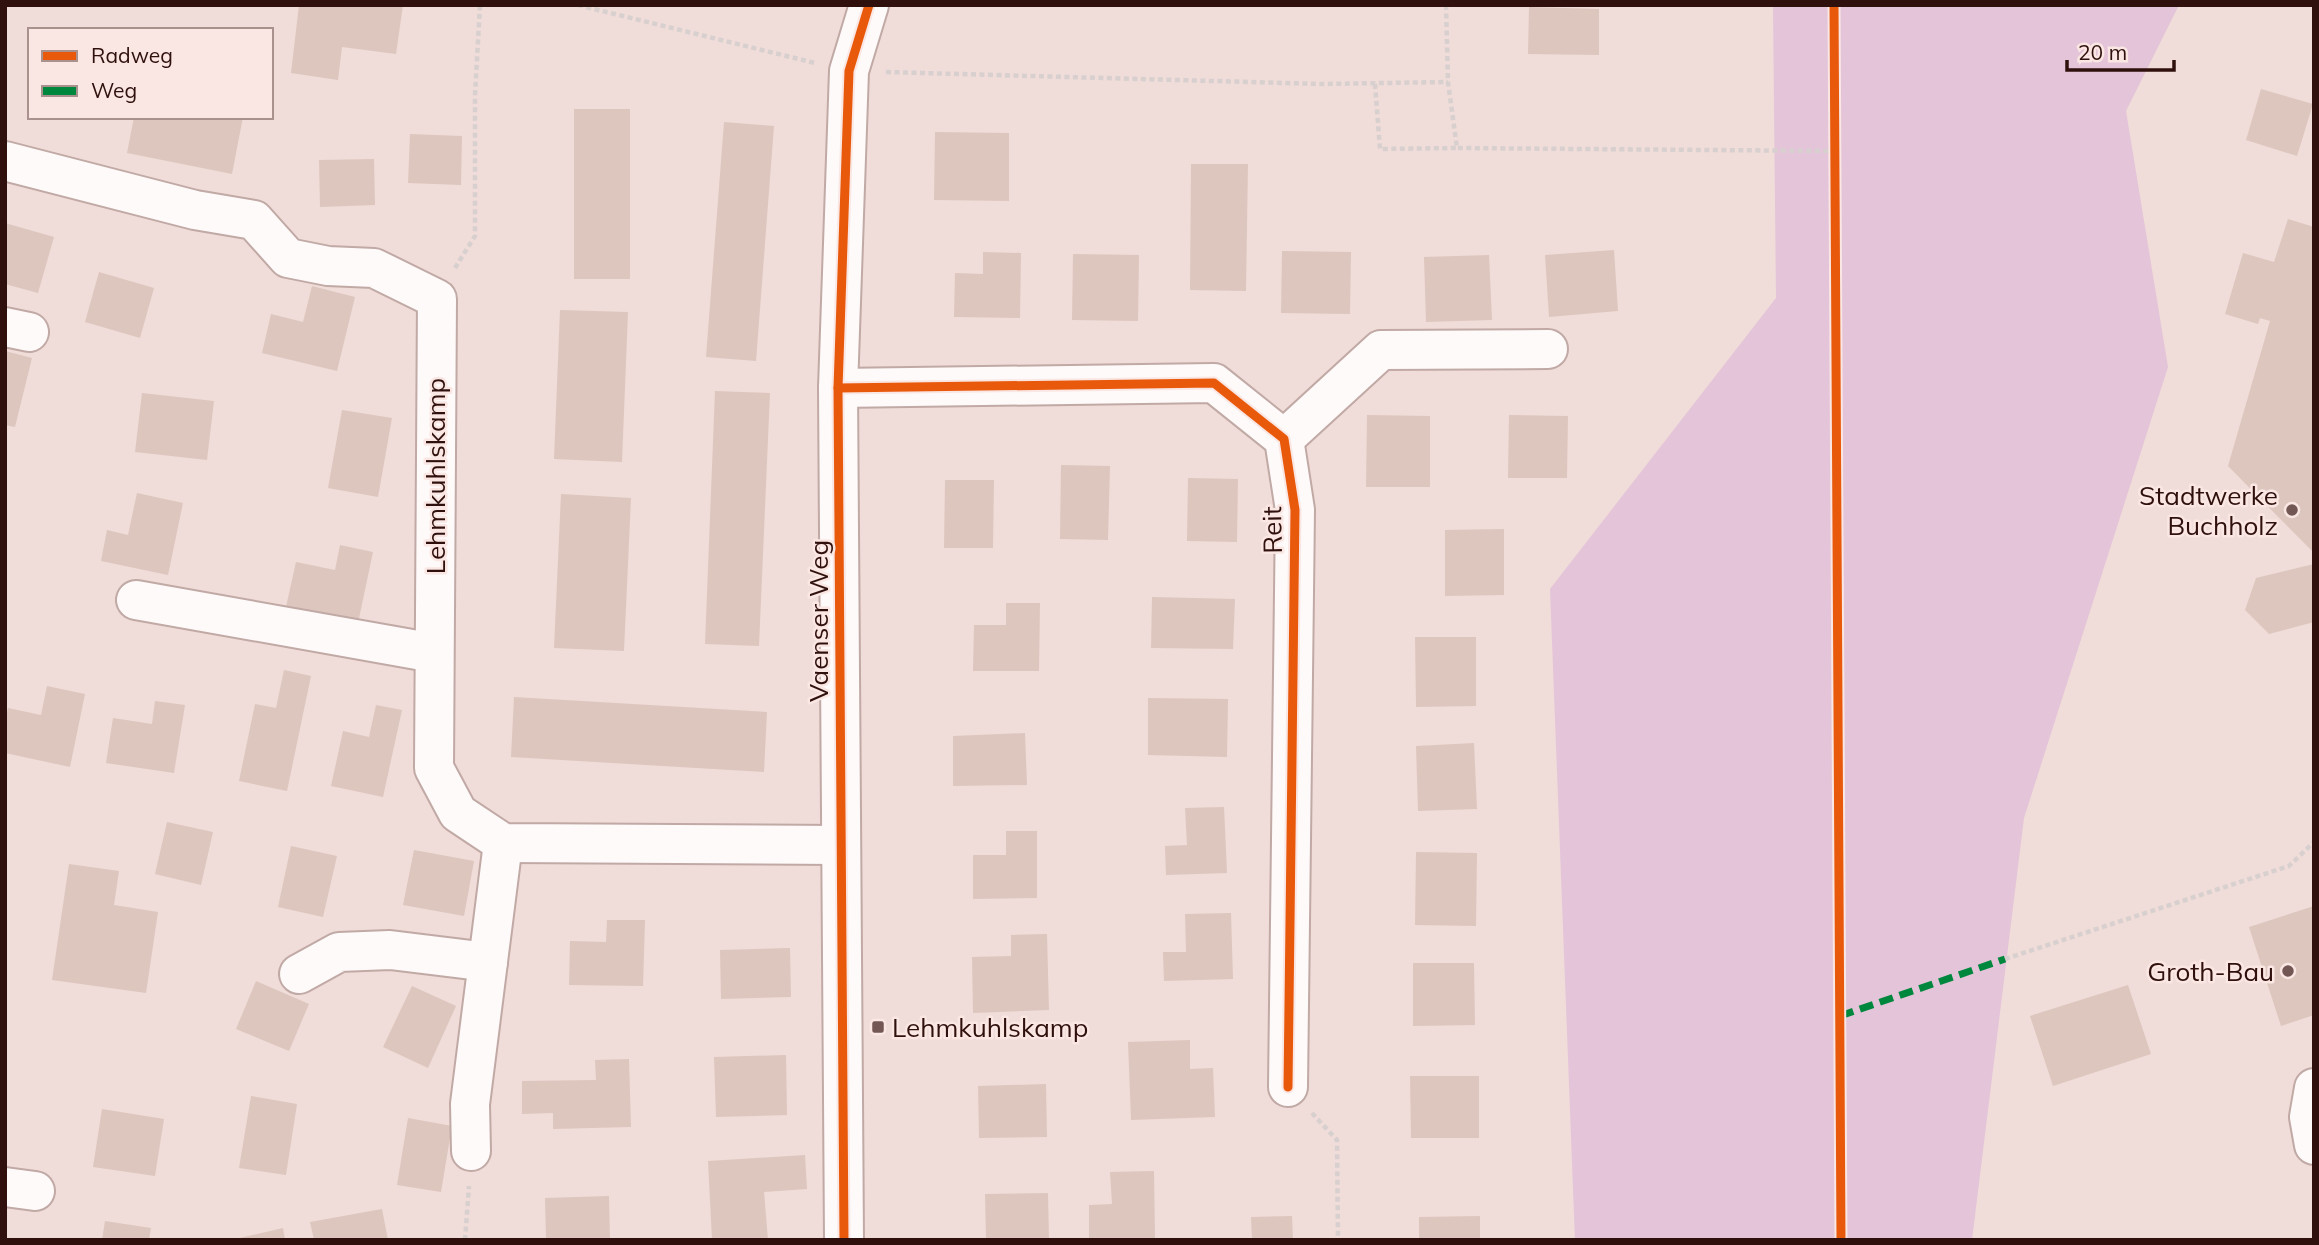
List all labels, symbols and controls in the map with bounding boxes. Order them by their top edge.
legend [28,28,273,119]
scale bar [2067,28,2174,72]
text: 20 m [2078,39,2127,65]
text: Radweg [91,42,173,68]
text: Weg [91,77,137,103]
street label: Lehmkuhlskamp [419,378,452,574]
place label: Stadtwerke Buchholz [2139,479,2278,542]
marker: Stadtwerke Buchholz [2284,502,2300,518]
street label: Reit [1255,506,1289,554]
street label: Vaenser Weg [802,540,835,702]
place label: Groth-Bau [2147,955,2274,988]
marker: Groth-Bau [2280,963,2296,979]
place label: Lehmkuhlskamp [892,1011,1088,1044]
marker: Lehmkuhlskamp [870,1019,886,1035]

